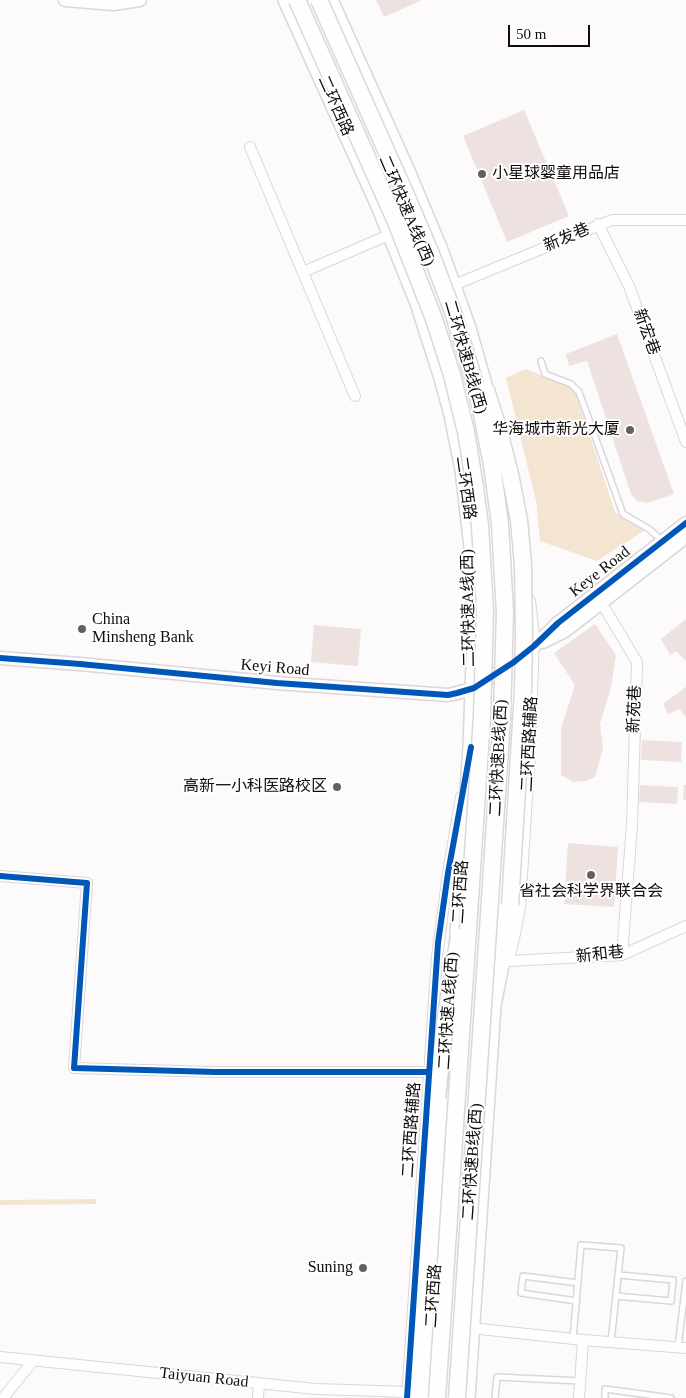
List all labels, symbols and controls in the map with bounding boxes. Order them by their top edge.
scale bar [511,15,594,47]
text: 50 m [516,26,546,42]
street label: 二环西路 [313,73,357,139]
street label: 二环快速A线(西) [374,153,438,269]
place label: 小星球婴童用品店 [492,164,620,184]
marker: 小星球婴童用品店 [476,168,488,180]
street label: 新发巷 [541,220,593,256]
street label: 二环快速B线(西) [440,298,490,416]
street label: 新宏巷 [629,306,663,358]
place label: 华海城市新光大厦 [492,420,620,440]
marker: 华海城市新光大厦 [624,424,636,436]
street label: 二环西路 [451,455,479,521]
street label: Keye Road [566,542,634,602]
street label: 二环快速A线(西) [458,549,480,667]
place label: China Minsheng Bank [92,610,194,648]
marker: China Minsheng Bank [76,623,88,635]
street label: Keyi Road [240,655,310,681]
street label: 新苑巷 [625,685,645,733]
street label: 二环西路辅路 [518,696,542,792]
street label: 二环快速B线(西) [486,699,512,817]
place label: 高新一小科医路校区 [183,777,327,797]
marker: 高新一小科医路校区 [331,781,343,793]
street label: 二环西路 [449,859,473,925]
marker: 省社会科学界联合会 [585,869,597,881]
place label: 省社会科学界联合会 [519,882,663,902]
street label: 新和巷 [575,943,625,967]
street label: 二环快速A线(西) [435,951,463,1071]
street label: 二环西路辅路 [399,1081,425,1179]
street label: 二环快速B线(西) [459,1103,487,1221]
place label: Suning [308,1258,353,1278]
marker: Suning [357,1262,369,1274]
street label: 二环西路 [422,1263,446,1329]
street label: Taiyuan Road [159,1364,249,1392]

